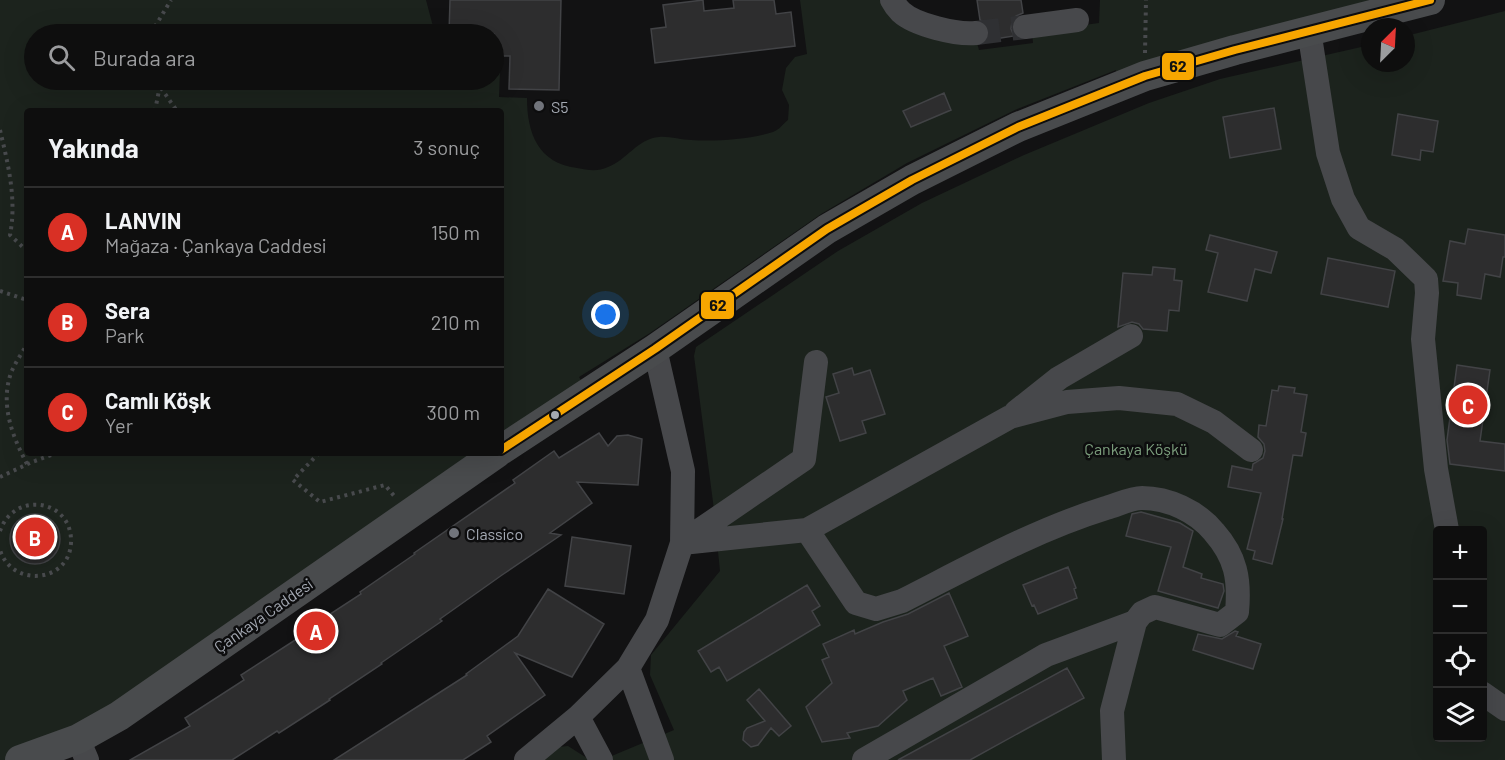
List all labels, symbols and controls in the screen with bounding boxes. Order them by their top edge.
north arrow [1361,18,1415,72]
search box [24,24,504,90]
icon: search [45,41,78,74]
text: Burada ara [93,44,196,70]
line badge: 62 [1161,52,1195,81]
text: 62 [1169,56,1187,75]
place label: S5 [551,97,569,116]
marker: S5 [532,99,546,113]
text: Yakında [48,132,139,163]
text: 3 sonuç [413,135,480,159]
text: LANVIN [105,207,181,233]
text: A [61,220,74,244]
text: 150 m [431,220,480,244]
text: Mağaza · Çankaya Caddesi [105,233,326,257]
line badge: 62 [700,291,735,320]
text: 62 [709,295,727,314]
text: Sera [105,297,150,323]
your location [591,300,620,329]
text: B [61,310,74,334]
text: 210 m [431,310,480,334]
text: Park [105,323,144,347]
pin: C [1448,382,1488,428]
text: Camlı Köşk [105,387,211,413]
text: C [61,400,74,424]
text: 300 m [427,400,480,424]
unlabelled marker [549,409,561,421]
text: Yer [105,413,133,437]
park label: Çankaya Köşkü [1084,439,1188,458]
pin: B [15,514,54,560]
place label: Classico [466,524,523,543]
marker: Classico [447,526,461,540]
map controls [1433,526,1487,742]
button: + [1433,526,1487,580]
street label: Çankaya Caddesi [210,574,316,656]
button: − [1433,580,1487,634]
pin: A [296,608,336,654]
button: locate [1433,634,1487,688]
button: layers [1433,688,1487,742]

